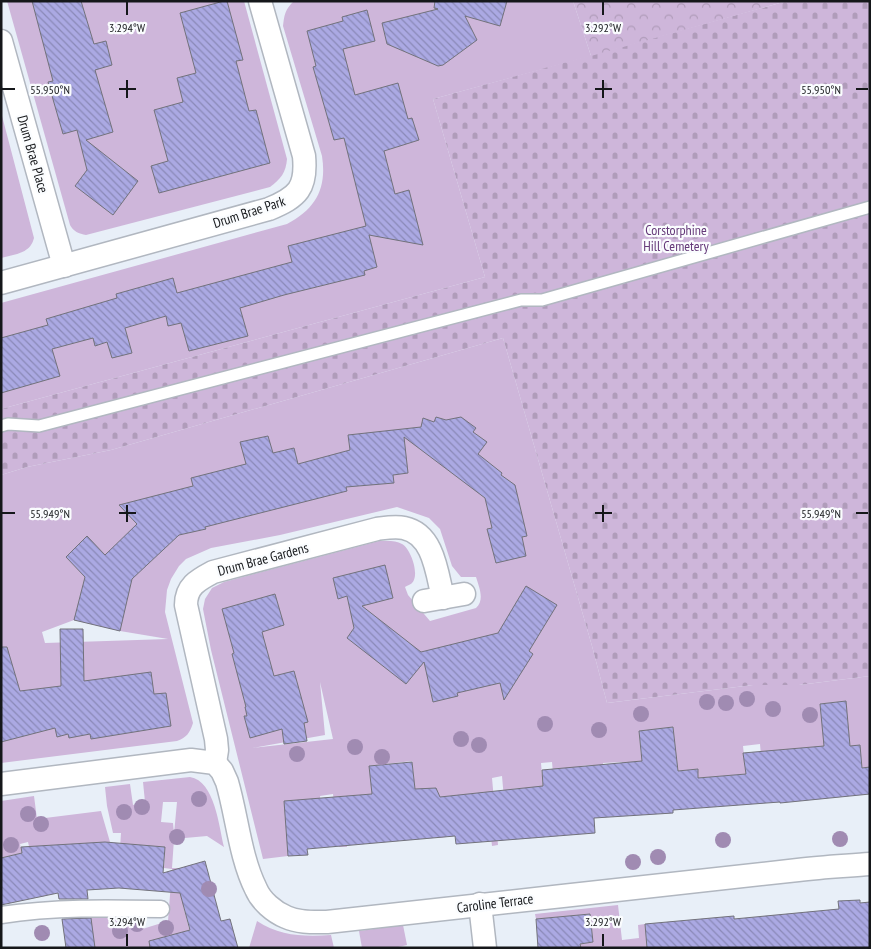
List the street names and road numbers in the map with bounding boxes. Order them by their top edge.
street label: Drum Brae Place [13,113,53,195]
street label: Drum Brae Park [211,192,288,232]
street label: Drum Brae Gardens [216,538,311,580]
street label: Caroline Terrace [456,889,534,917]

